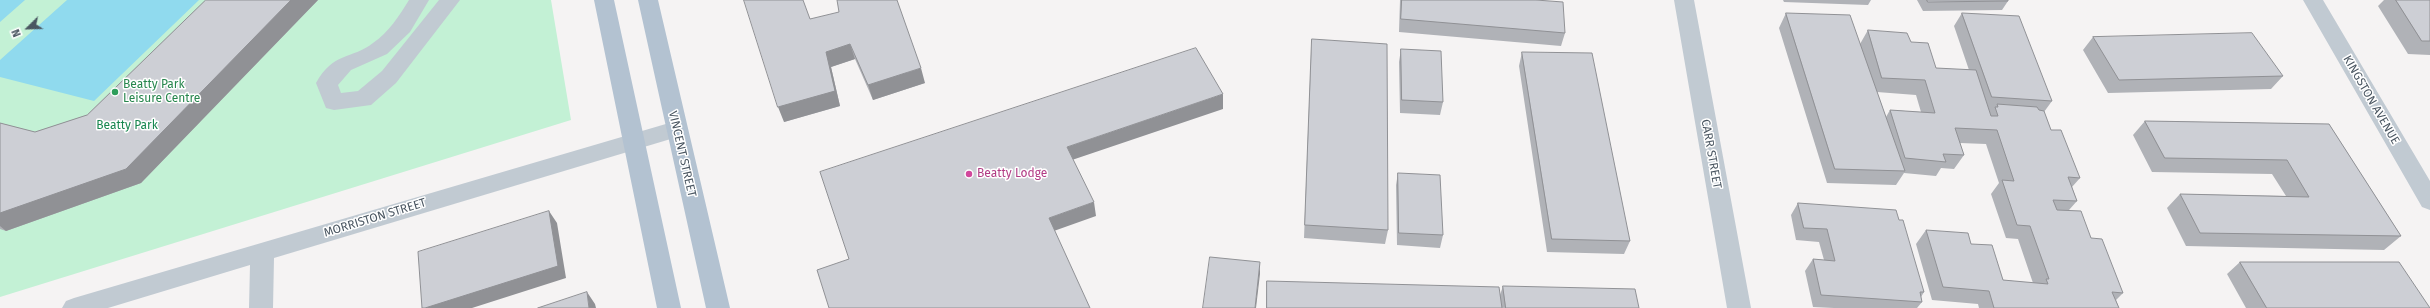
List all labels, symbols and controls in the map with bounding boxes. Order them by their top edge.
north arrow [8,8,48,48]
text: N [9,27,24,39]
street label: KINGSTON AVENUE [2340,53,2402,147]
place label: Beatty Park Leisure Centre [123,78,200,106]
marker: Beatty Park Leisure Centre [110,87,120,97]
street label: VINCENT STREET [665,110,699,198]
street label: CARR STREET [1698,118,1724,190]
park label: Beatty Park [96,119,158,133]
place label: Beatty Lodge [977,167,1047,181]
marker: Beatty Lodge [964,169,974,179]
street label: MORRISTON STREET [322,196,428,240]

